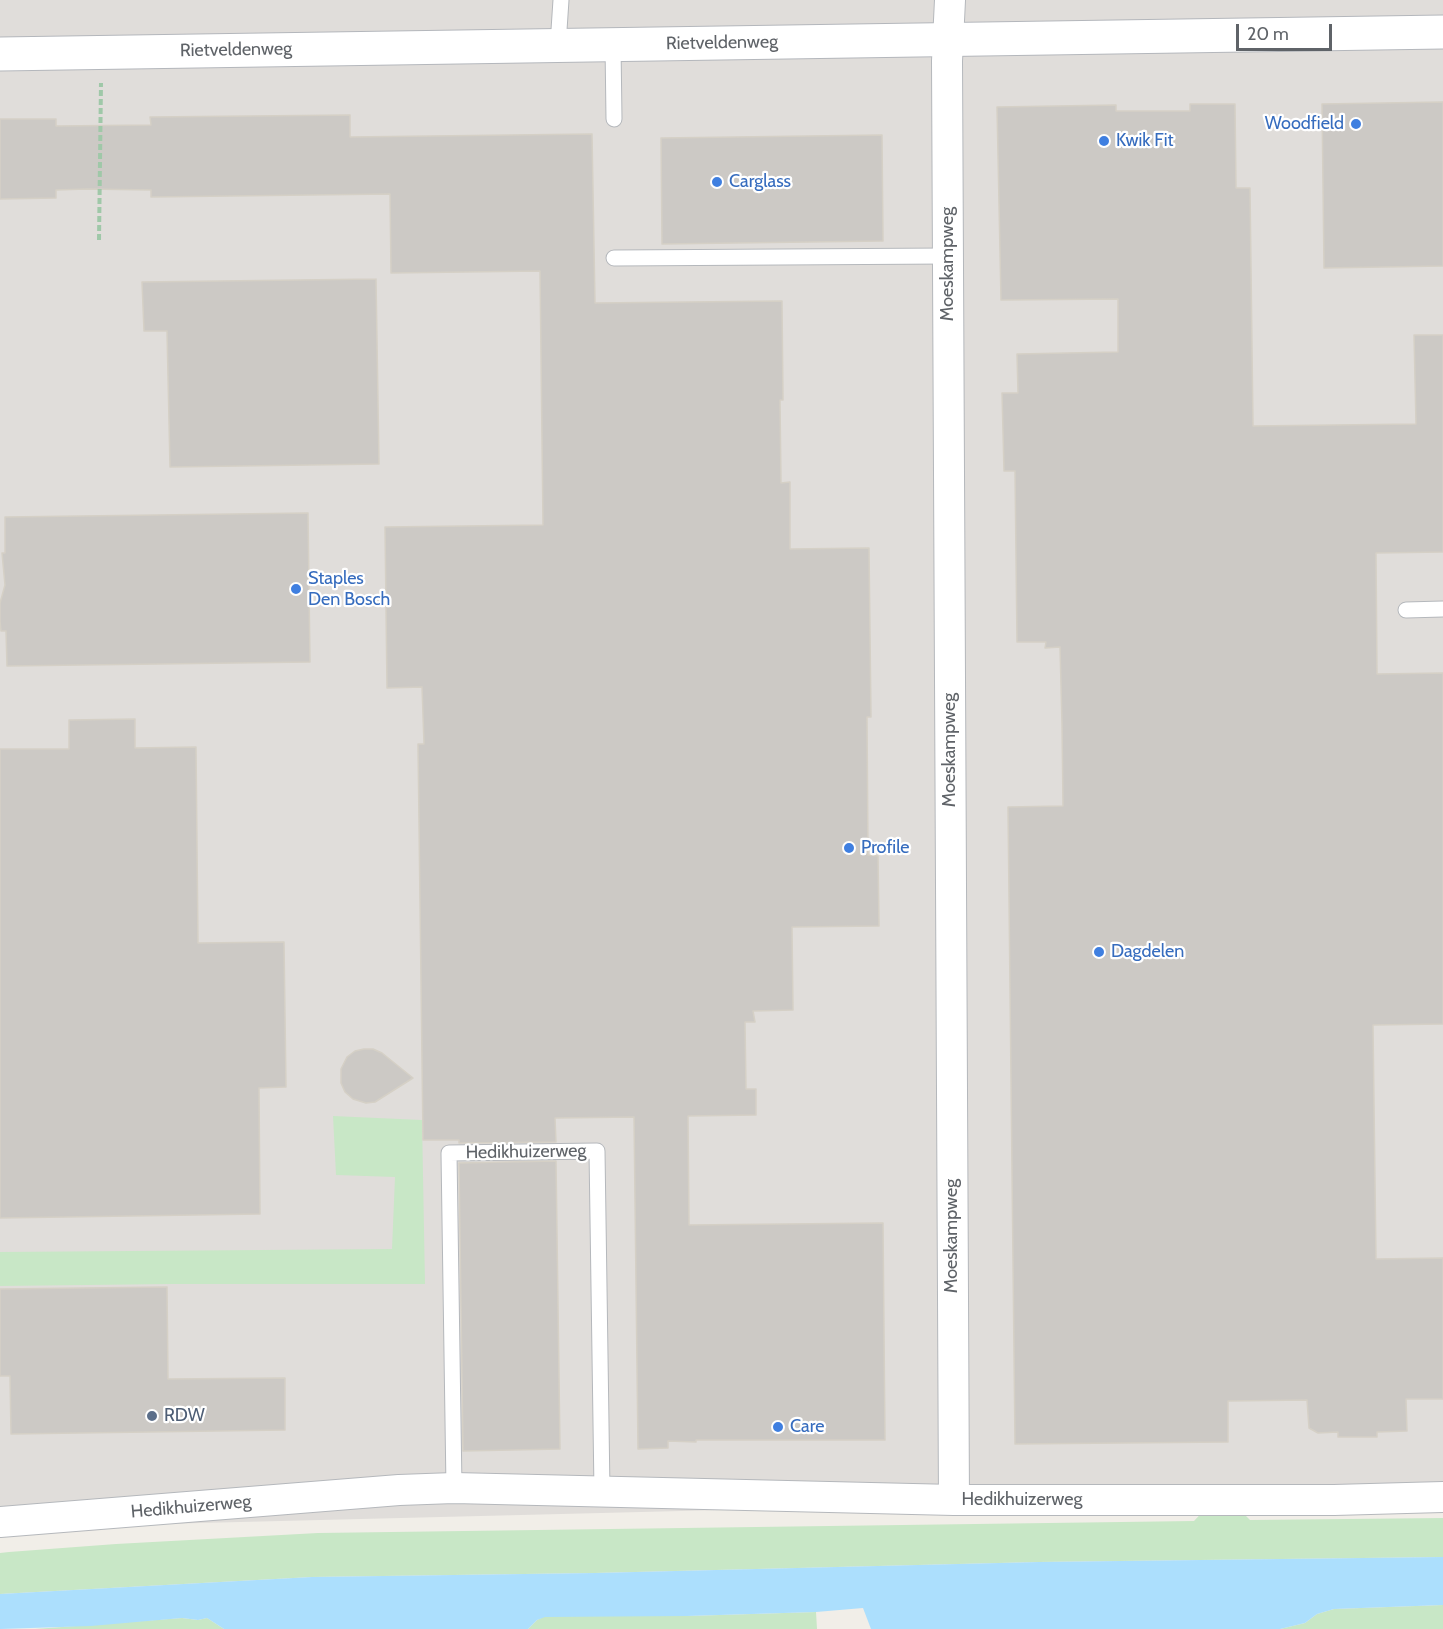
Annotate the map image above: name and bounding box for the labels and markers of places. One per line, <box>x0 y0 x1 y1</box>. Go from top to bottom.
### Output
place label: Woodfield <box>1265 113 1344 135</box>
marker: Woodfield <box>1349 117 1363 131</box>
place label: Kwik Fit <box>1116 130 1174 152</box>
marker: Kwik Fit <box>1097 134 1111 148</box>
place label: Carglass <box>729 171 791 193</box>
marker: Carglass <box>710 175 724 189</box>
place label: Staples Den Bosch <box>308 568 390 610</box>
marker: Staples Den Bosch <box>289 582 303 596</box>
place label: Profile <box>861 837 910 859</box>
marker: Profile <box>842 841 856 855</box>
place label: Dagdelen <box>1111 941 1184 963</box>
marker: Dagdelen <box>1092 945 1106 959</box>
place label: RDW <box>164 1405 205 1427</box>
marker: RDW <box>145 1409 159 1423</box>
place label: Care <box>790 1416 824 1438</box>
marker: Care <box>771 1420 785 1434</box>

